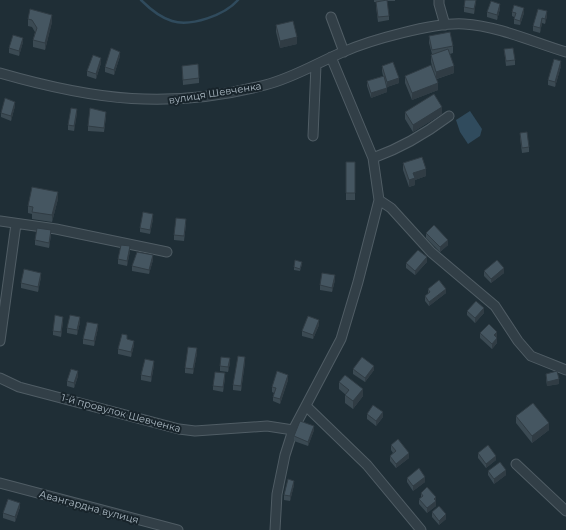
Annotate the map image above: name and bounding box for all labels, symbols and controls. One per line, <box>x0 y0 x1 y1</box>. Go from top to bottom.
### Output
street label: вулиця Шевченка <box>168 79 262 107</box>
street label: 1-й провулок Шевченка <box>60 391 182 435</box>
street label: Авангардна вулиця <box>38 487 140 527</box>

